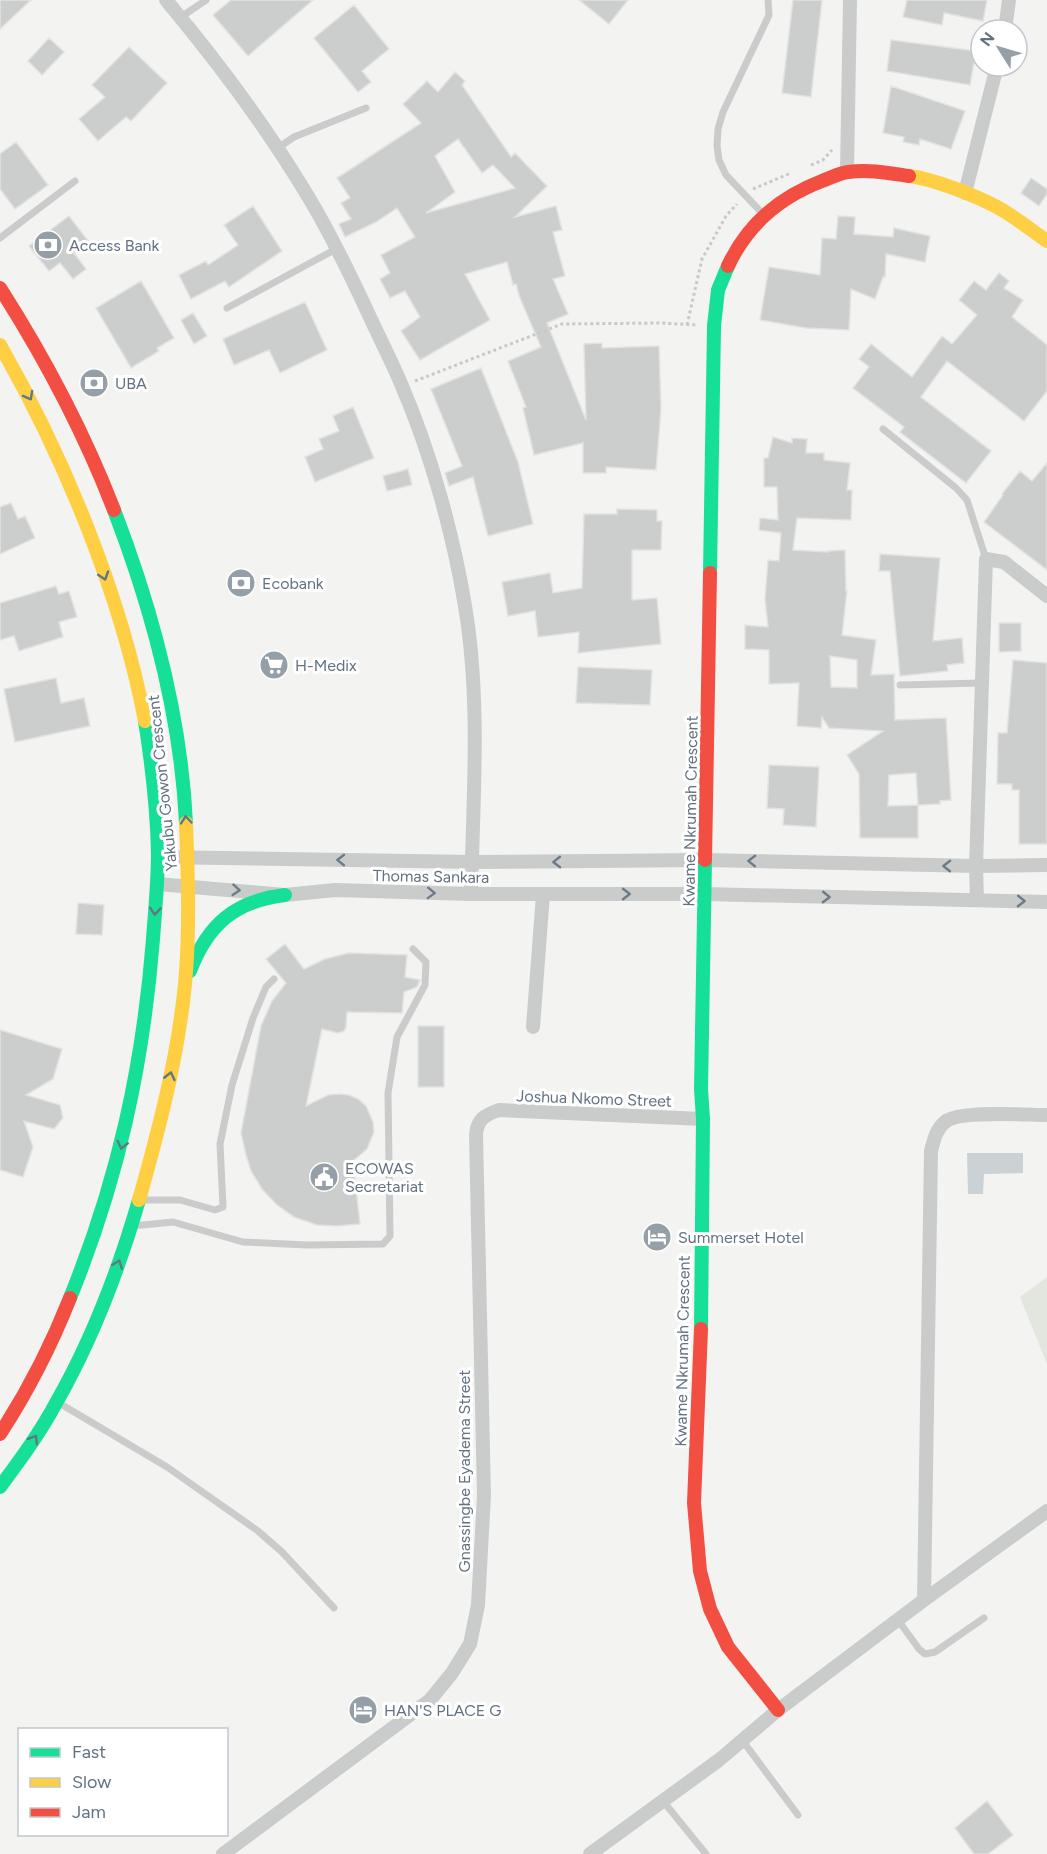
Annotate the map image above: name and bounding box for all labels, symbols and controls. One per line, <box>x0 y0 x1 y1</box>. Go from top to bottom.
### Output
north arrow <box>969 18 1029 78</box>
text: N <box>976 29 999 50</box>
bank icon: Access Bank <box>32 229 64 261</box>
place label: Access Bank <box>69 236 159 255</box>
bank icon: UBA <box>78 367 110 399</box>
place label: UBA <box>115 374 147 393</box>
one-way arrow <box>21 390 33 400</box>
bank icon: Ecobank <box>225 567 257 599</box>
one-way arrow <box>97 570 109 580</box>
place label: Ecobank <box>262 574 324 593</box>
supermarket icon: H-Medix <box>258 649 290 681</box>
place label: H-Medix <box>295 656 357 675</box>
street label: Yakubu Gowon Crescent <box>144 694 181 872</box>
street label: Kwame Nkrumah Crescent <box>679 715 702 907</box>
one-way arrow <box>180 815 193 824</box>
one-way arrow <box>336 854 345 866</box>
one-way arrow <box>552 855 561 868</box>
one-way arrow <box>747 855 756 867</box>
one-way arrow <box>942 859 951 872</box>
street label: Thomas Sankara <box>373 866 489 887</box>
one-way arrow <box>232 883 241 896</box>
one-way arrow <box>426 887 435 899</box>
one-way arrow <box>621 888 630 900</box>
one-way arrow <box>822 891 831 903</box>
one-way arrow <box>1017 895 1026 907</box>
one-way arrow <box>149 906 162 915</box>
one-way arrow <box>163 1072 176 1082</box>
street label: Joshua Nkomo Street <box>516 1086 672 1111</box>
one-way arrow <box>117 1140 130 1150</box>
place label: ECOWAS Secretariat <box>345 1159 424 1196</box>
public building icon: ECOWAS Secretariat <box>308 1161 340 1193</box>
hotel icon: Summerset Hotel <box>641 1221 673 1253</box>
place label: Summerset Hotel <box>678 1228 804 1247</box>
street label: Kwame Nkrumah Crescent <box>671 1255 694 1447</box>
one-way arrow <box>111 1259 123 1270</box>
street label: Gnassingbe Eyadema Street <box>455 1370 474 1572</box>
one-way arrow <box>26 1435 38 1445</box>
hotel icon: HAN'S PLACE G <box>347 1694 379 1726</box>
place label: HAN'S PLACE G <box>384 1701 501 1720</box>
legend <box>18 1728 228 1836</box>
text: Fast <box>72 1741 106 1763</box>
text: Slow <box>72 1771 111 1793</box>
text: Jam <box>72 1801 106 1823</box>

